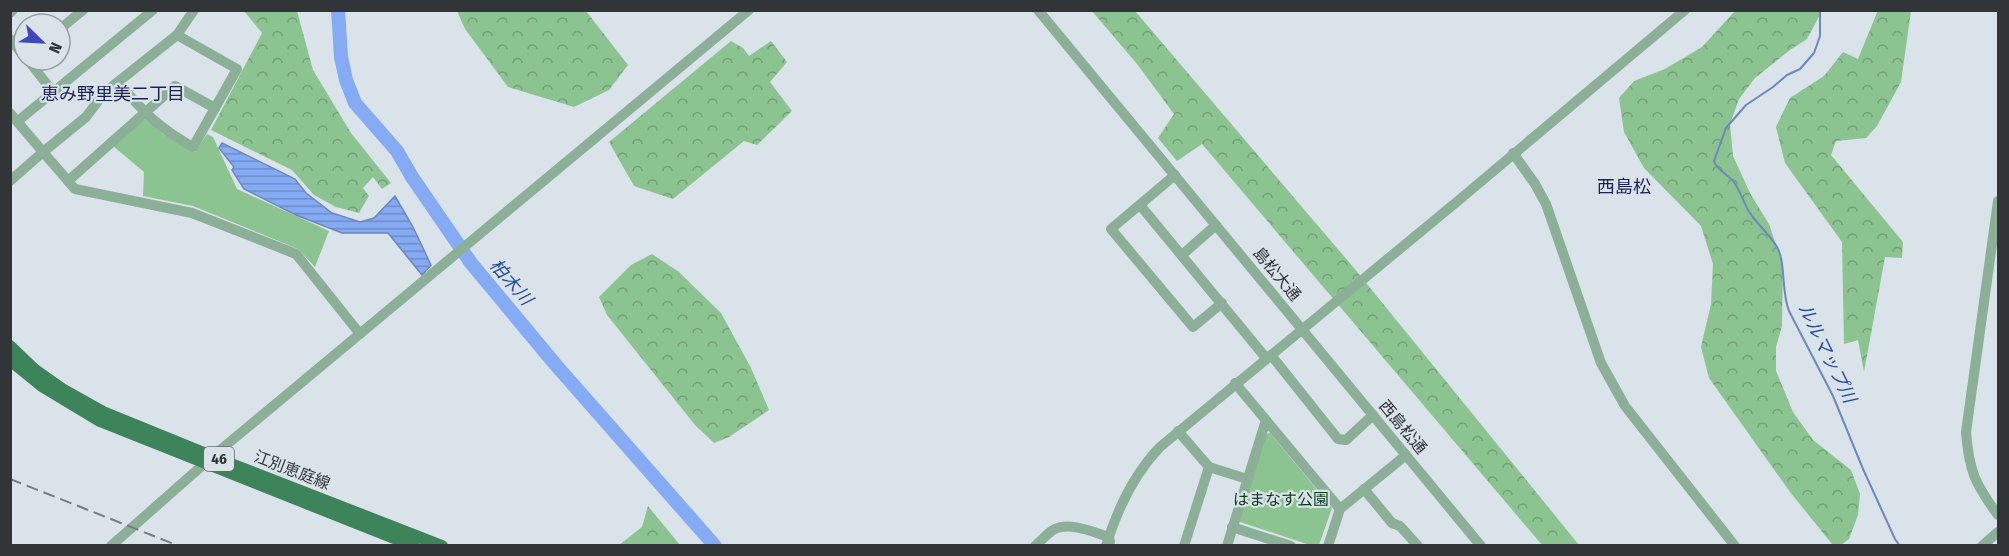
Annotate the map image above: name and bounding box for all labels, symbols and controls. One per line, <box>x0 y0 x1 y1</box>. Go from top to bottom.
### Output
north arrow <box>12 12 72 72</box>
text: N <box>45 40 66 56</box>
district label: 恵み野里美二丁目 <box>41 83 185 105</box>
district label: 西島松 <box>1597 176 1651 198</box>
street label: 島松大通 <box>1249 243 1305 305</box>
water label: 柏木川 <box>485 254 538 311</box>
water label: ルルマップ川 <box>1793 300 1861 408</box>
street label: 西島松通 <box>1375 396 1431 458</box>
road number: 46 <box>204 447 234 471</box>
street label: 江別恵庭線 <box>251 447 333 493</box>
park label: はまなす公園 <box>1233 490 1329 509</box>

